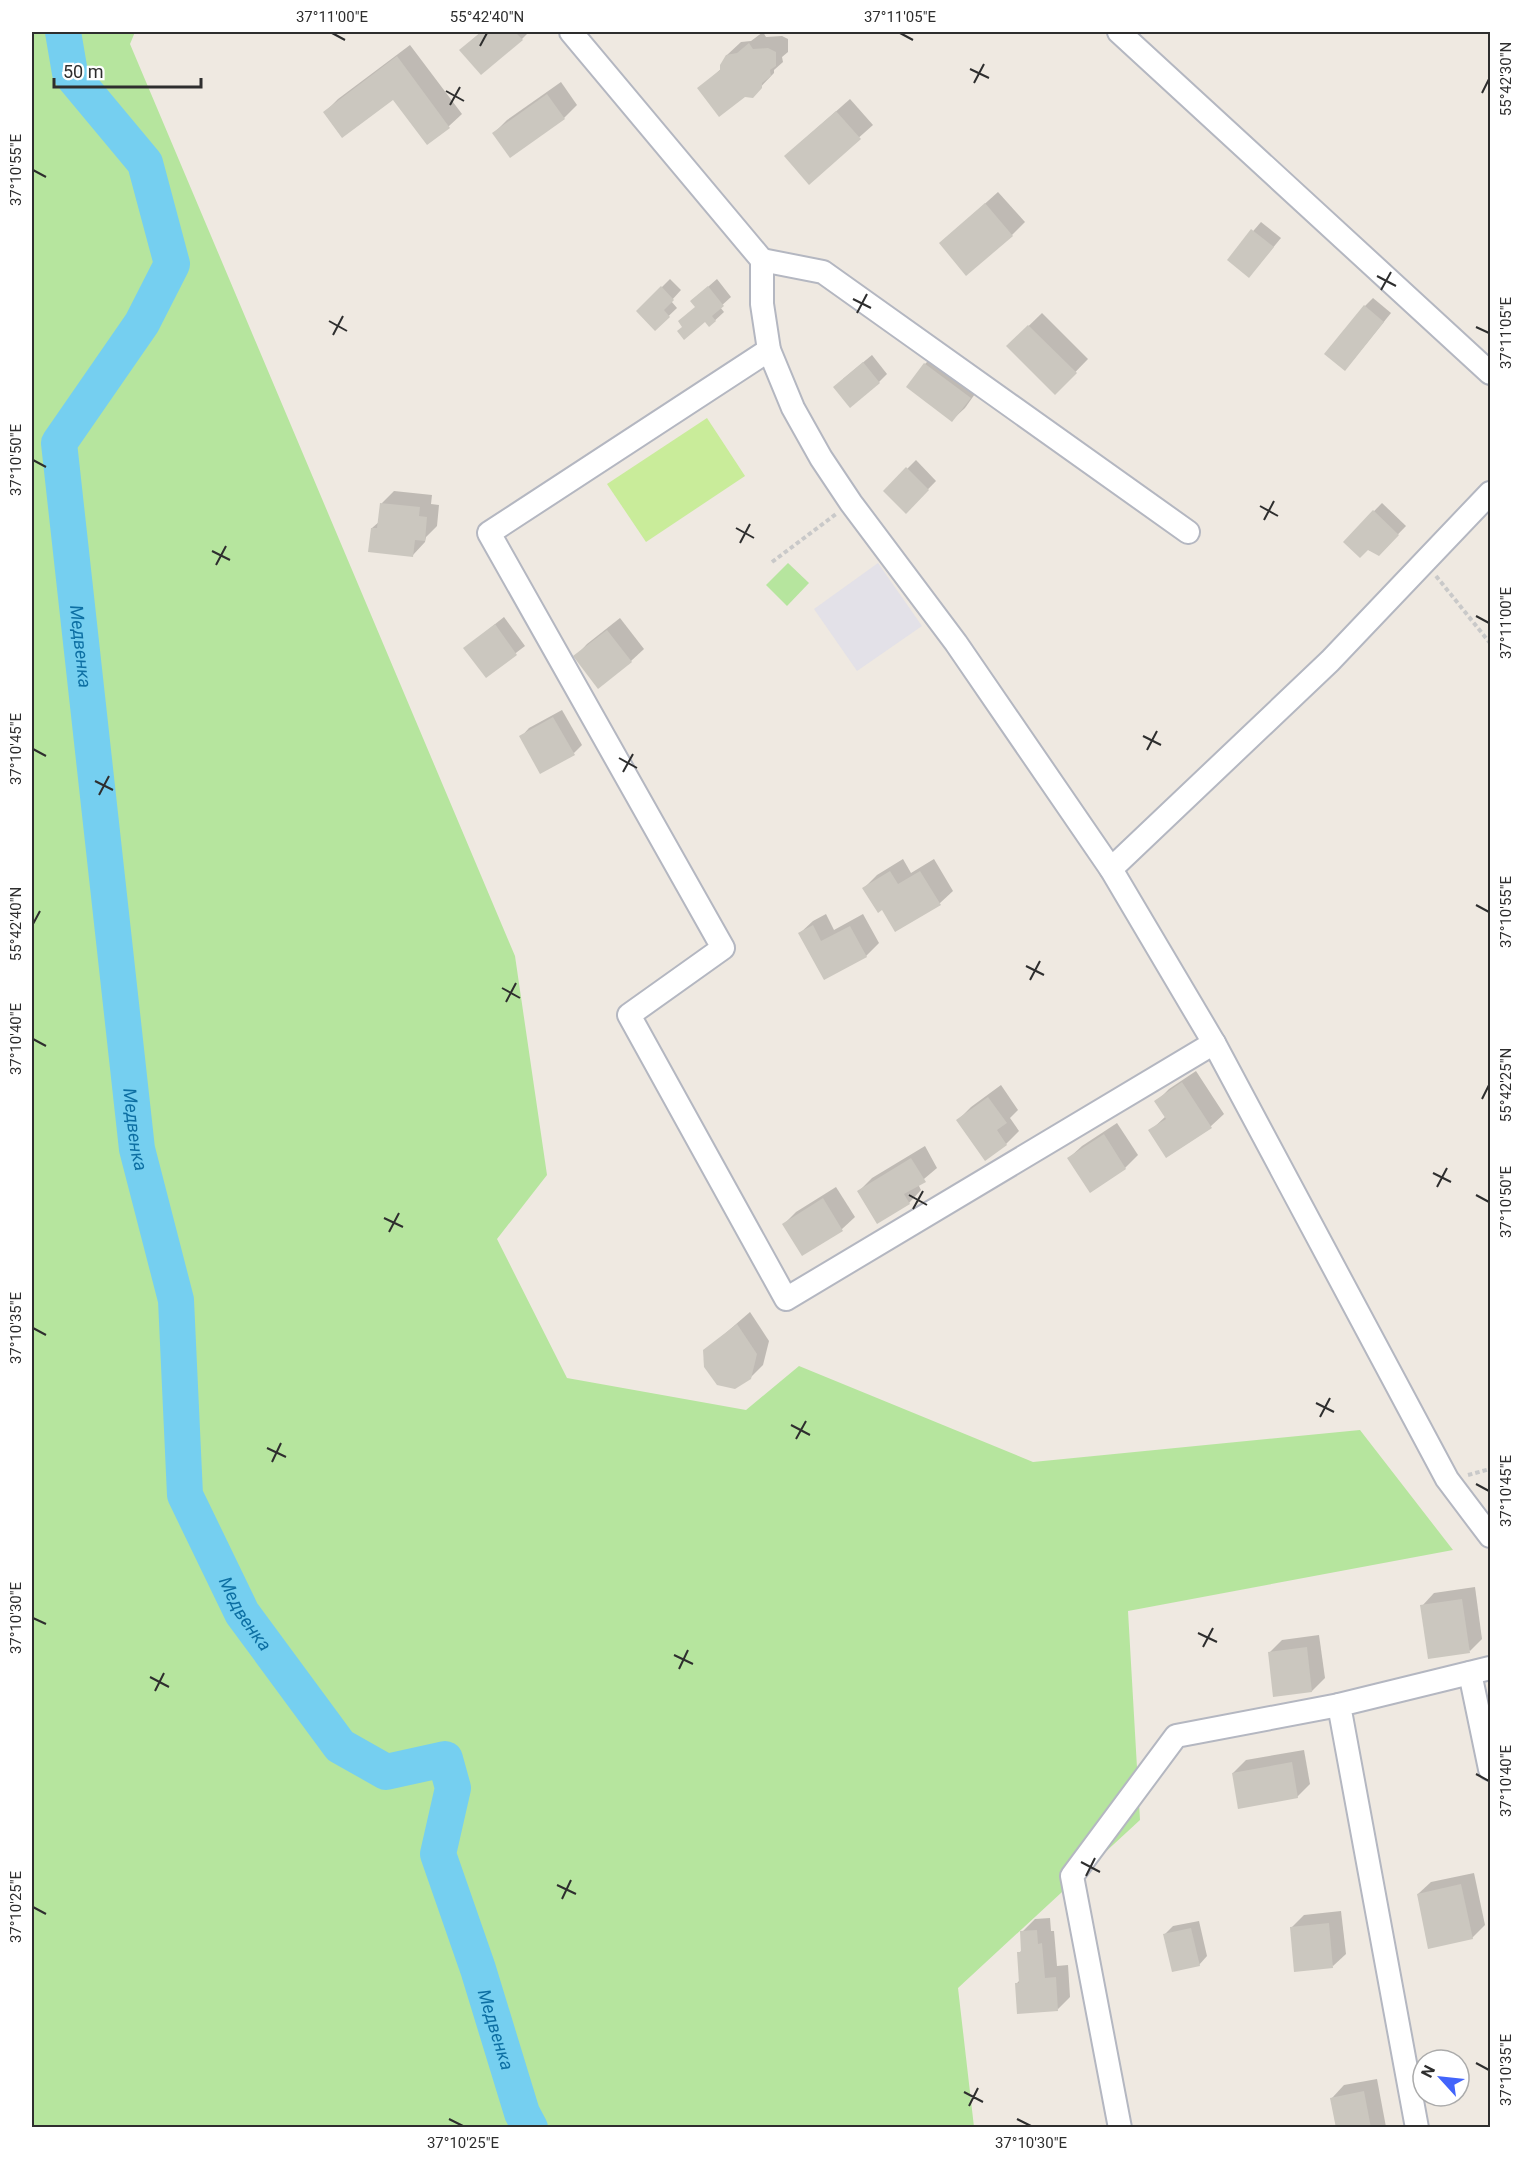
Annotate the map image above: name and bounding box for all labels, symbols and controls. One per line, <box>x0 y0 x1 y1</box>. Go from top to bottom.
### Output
text: 37°11'00"E <box>296 8 369 26</box>
text: 55°42'40"N <box>450 8 524 26</box>
text: 37°11'05"E <box>864 8 937 26</box>
text: 55°42'30"N <box>1497 42 1515 116</box>
scale bar <box>54 51 201 89</box>
text: 50 m <box>63 61 103 82</box>
text: 37°10'55"E <box>7 133 25 206</box>
text: 37°11'05"E <box>1497 296 1515 369</box>
text: 37°10'50"E <box>7 423 25 496</box>
text: 37°11'00"E <box>1497 586 1515 659</box>
water label: Медвенка <box>66 604 96 689</box>
text: 37°10'45"E <box>7 712 25 785</box>
text: 37°10'55"E <box>1497 875 1515 948</box>
text: 55°42'40"N <box>7 887 25 961</box>
text: 37°10'40"E <box>7 1002 25 1075</box>
text: 55°42'25"N <box>1497 1048 1515 1122</box>
water label: Медвенка <box>120 1087 153 1173</box>
text: 37°10'50"E <box>1497 1165 1515 1238</box>
text: 37°10'35"E <box>7 1291 25 1364</box>
text: 37°10'45"E <box>1497 1454 1515 1527</box>
water label: Медвенка <box>215 1573 276 1654</box>
text: 37°10'30"E <box>7 1581 25 1654</box>
text: 37°10'40"E <box>1497 1744 1515 1817</box>
text: 37°10'25"E <box>7 1870 25 1943</box>
water label: Медвенка <box>474 1986 519 2072</box>
text: 37°10'35"E <box>1497 2033 1515 2106</box>
north arrow <box>1411 2048 1471 2108</box>
text: N <box>1417 2062 1439 2081</box>
text: 37°10'25"E <box>427 2134 500 2152</box>
text: 37°10'30"E <box>995 2134 1068 2152</box>

